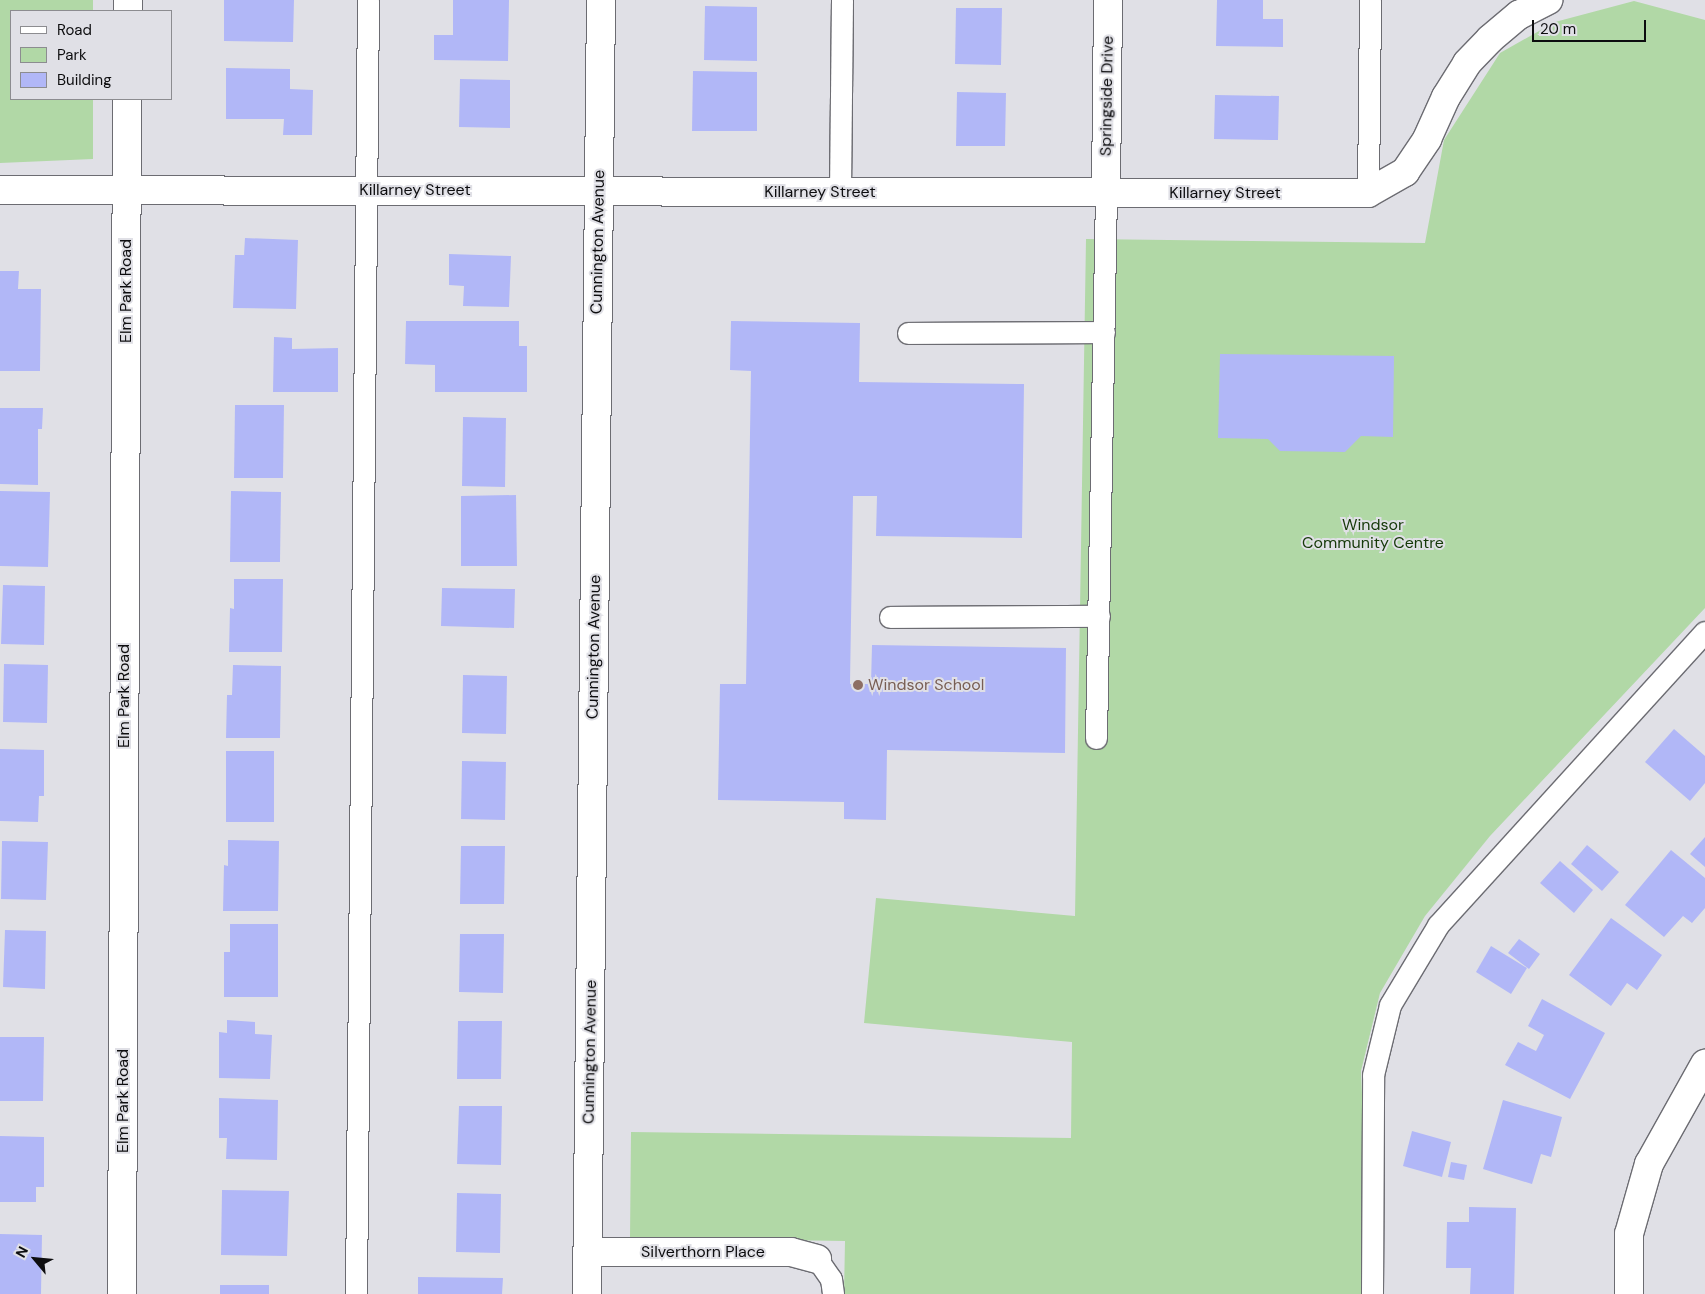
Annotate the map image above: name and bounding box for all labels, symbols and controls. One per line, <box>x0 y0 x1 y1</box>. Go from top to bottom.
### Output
legend <box>10 10 172 100</box>
scale bar <box>1535 10 1649 42</box>
text: 20 m <box>1540 19 1576 39</box>
text: Road <box>57 20 92 40</box>
street label: Springside Drive <box>1096 36 1118 156</box>
text: Park <box>57 45 87 65</box>
text: Building <box>57 70 112 90</box>
street label: Cunnington Avenue <box>587 170 609 314</box>
street label: Killarney Street <box>359 180 471 200</box>
street label: Killarney Street <box>764 182 876 202</box>
street label: Killarney Street <box>1169 183 1281 203</box>
street label: Elm Park Road <box>116 239 136 343</box>
park label: Windsor Community Centre <box>1302 515 1444 553</box>
street label: Cunnington Avenue <box>583 575 605 719</box>
street label: Elm Park Road <box>114 644 134 748</box>
place label: Windsor School <box>868 675 984 695</box>
marker: Windsor School <box>852 679 864 691</box>
street label: Cunnington Avenue <box>579 980 601 1124</box>
street label: Elm Park Road <box>113 1049 133 1153</box>
north arrow <box>10 1234 60 1284</box>
street label: Silverthorn Place <box>641 1242 765 1262</box>
text: N <box>11 1243 32 1261</box>

